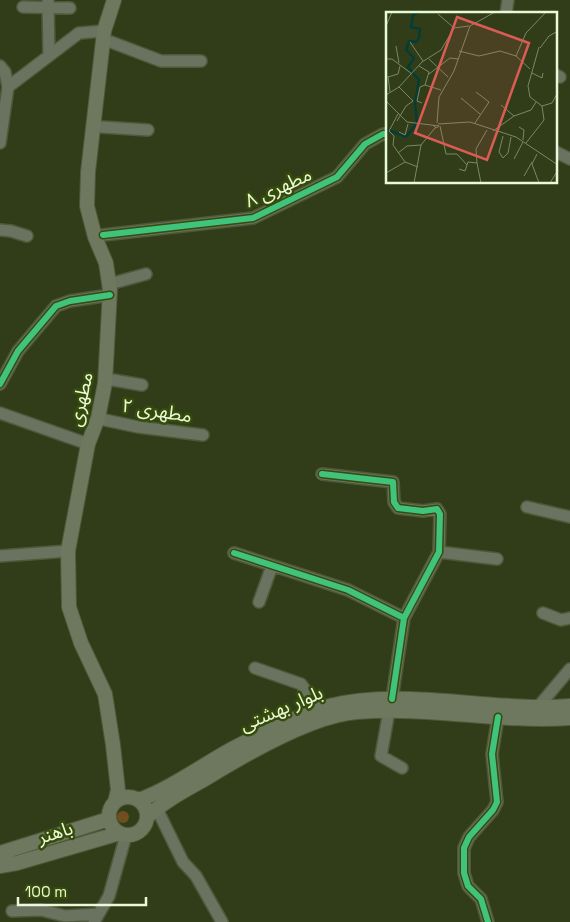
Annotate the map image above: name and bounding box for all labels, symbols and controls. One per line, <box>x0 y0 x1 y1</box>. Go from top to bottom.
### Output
inset map <box>386 12 558 184</box>
street label: مطهری ۸ <box>241 162 316 213</box>
street label: مطهری <box>62 369 99 429</box>
street label: مطهری ۲ <box>120 393 194 428</box>
street label: بلوار بهشتی <box>236 680 327 737</box>
street label: باهنر <box>34 815 76 850</box>
scale bar <box>18 874 145 906</box>
text: 100 m <box>25 882 67 901</box>

